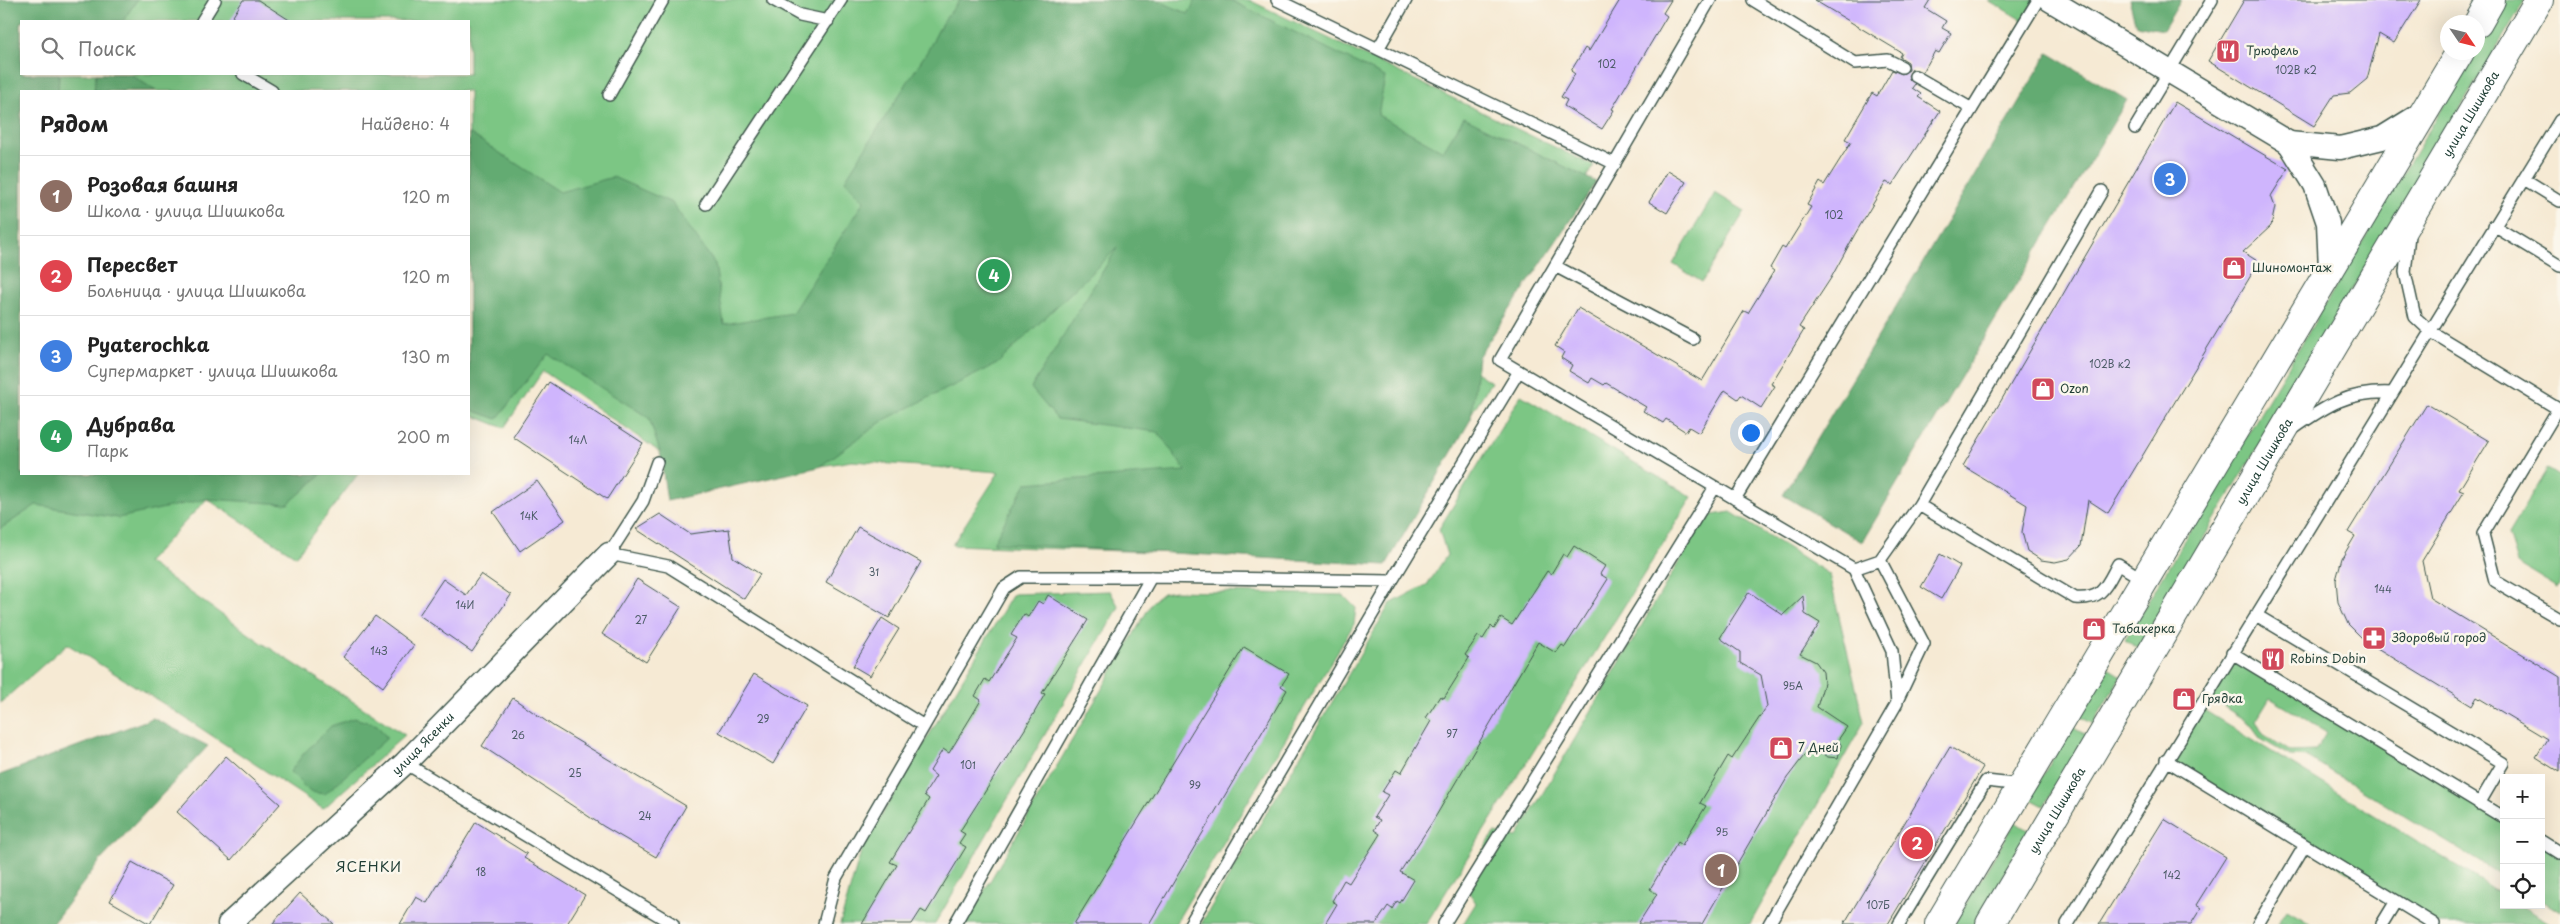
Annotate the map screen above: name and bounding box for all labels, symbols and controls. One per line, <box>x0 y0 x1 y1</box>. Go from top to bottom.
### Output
north arrow <box>2440 15 2485 60</box>
search box <box>20 20 470 75</box>
icon: search <box>38 34 66 62</box>
text: Поиск <box>78 34 136 62</box>
restaurant icon: Трюфель <box>2215 38 2241 64</box>
place label: Трюфель <box>2246 41 2298 59</box>
house number: 102 <box>1598 56 1616 71</box>
house number: 102В к2 <box>2275 62 2317 77</box>
street label: улица Шишкова <box>2438 67 2503 160</box>
text: Рядом <box>40 107 108 139</box>
text: Найдено: 4 <box>361 111 450 135</box>
pin: 3 <box>2154 160 2186 198</box>
text: Розовая башня <box>87 170 238 198</box>
text: 1 <box>52 184 60 208</box>
text: 120 m <box>403 184 450 208</box>
text: Школа · улица Шишкова <box>87 198 284 222</box>
house number: 102 <box>1825 207 1843 222</box>
text: Пересвет <box>87 250 177 278</box>
shop icon: Шиномонтаж <box>2221 255 2247 281</box>
pin: 4 <box>978 256 1010 294</box>
place label: Шиномонтаж <box>2252 258 2332 276</box>
text: 2 <box>50 264 62 288</box>
text: 120 m <box>403 264 450 288</box>
text: Больница · улица Шишкова <box>87 278 306 302</box>
text: Pyaterochka <box>87 330 210 358</box>
text: 3 <box>51 344 61 368</box>
text: 130 m <box>402 344 450 368</box>
house number: 102В к2 <box>2089 356 2131 371</box>
text: Супермаркет · улица Шишкова <box>87 358 338 382</box>
shop icon: Ozon <box>2030 376 2056 402</box>
place label: Ozon <box>2060 379 2089 397</box>
text: Дубрава <box>87 410 175 438</box>
street label: улица Шишкова <box>2231 414 2297 507</box>
your location <box>1738 420 1764 446</box>
text: 4 <box>51 424 61 448</box>
text: 200 m <box>397 424 450 448</box>
house number: 14Л <box>569 432 587 447</box>
text: Парк <box>87 438 128 462</box>
house number: 14К <box>520 508 538 523</box>
house number: 31 <box>869 564 879 579</box>
house number: 144 <box>2374 581 2392 596</box>
house number: 14И <box>455 597 475 612</box>
house number: 27 <box>635 612 648 627</box>
shop icon: Табакерка <box>2081 616 2107 642</box>
place label: Табакерка <box>2112 619 2176 637</box>
pharmacy icon: Здоровый город <box>2361 625 2387 651</box>
place label: Здоровый город <box>2391 628 2486 646</box>
house number: 14З <box>370 643 388 658</box>
restaurant icon: Robins Dobin <box>2260 646 2286 672</box>
place label: Robins Dobin <box>2290 649 2366 667</box>
house number: 95А <box>1783 678 1803 693</box>
shop icon: Грядка <box>2171 686 2197 712</box>
place label: Грядка <box>2202 689 2243 707</box>
street label: улица Ясенки <box>388 708 458 779</box>
house number: 29 <box>757 711 770 726</box>
house number: 97 <box>1446 726 1458 741</box>
house number: 26 <box>511 727 525 742</box>
shop icon: 7 Дней <box>1768 735 1794 761</box>
place label: 7 Дней <box>1798 738 1839 756</box>
house number: 101 <box>960 757 976 772</box>
street label: улица Шишкова <box>2024 763 2089 857</box>
house number: 25 <box>568 765 582 780</box>
map controls <box>2500 774 2545 909</box>
button: + <box>2500 774 2545 819</box>
house number: 99 <box>1189 777 1201 792</box>
house number: 24 <box>638 808 652 823</box>
button: − <box>2500 819 2545 864</box>
house number: 95 <box>1716 824 1728 839</box>
pin: 2 <box>1901 824 1933 862</box>
pin: 1 <box>1705 851 1737 889</box>
district label: ЯСЕНКИ <box>336 856 402 877</box>
house number: 18 <box>476 864 486 879</box>
button: locate <box>2500 864 2545 909</box>
house number: 142 <box>2163 867 2181 882</box>
house number: 107Б <box>1866 897 1890 912</box>

